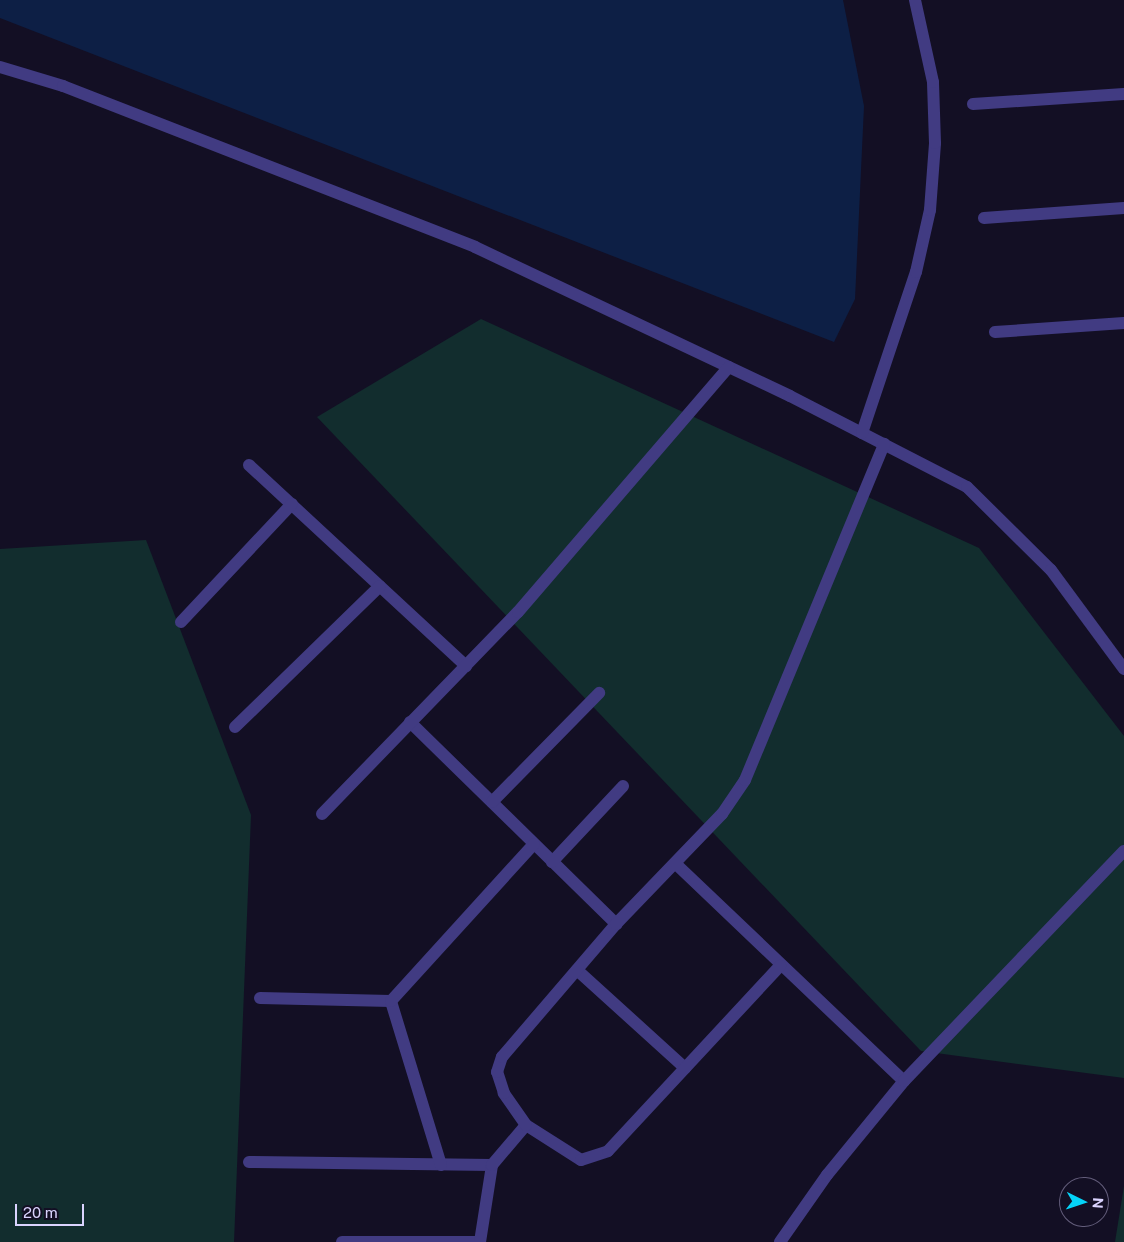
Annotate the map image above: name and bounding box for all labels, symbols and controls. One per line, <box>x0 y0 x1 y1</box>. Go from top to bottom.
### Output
north arrow <box>1059 1177 1109 1227</box>
scale bar <box>18 1194 86 1226</box>
text: N <box>1090 1197 1106 1209</box>
text: 20 m <box>23 1204 58 1221</box>

